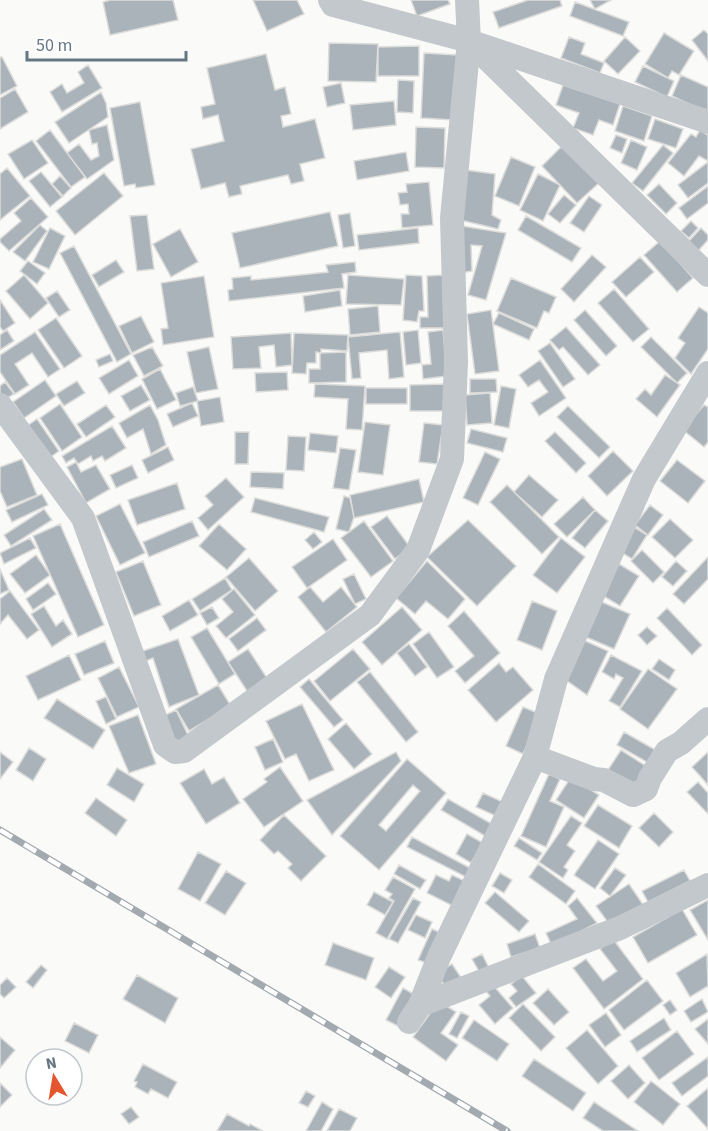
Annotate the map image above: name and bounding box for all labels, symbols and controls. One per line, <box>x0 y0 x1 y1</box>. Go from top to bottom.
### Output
scale bar <box>27 24 186 62</box>
text: 50 m <box>36 33 72 58</box>
north arrow <box>24 1047 84 1107</box>
text: N <box>44 1051 59 1075</box>

